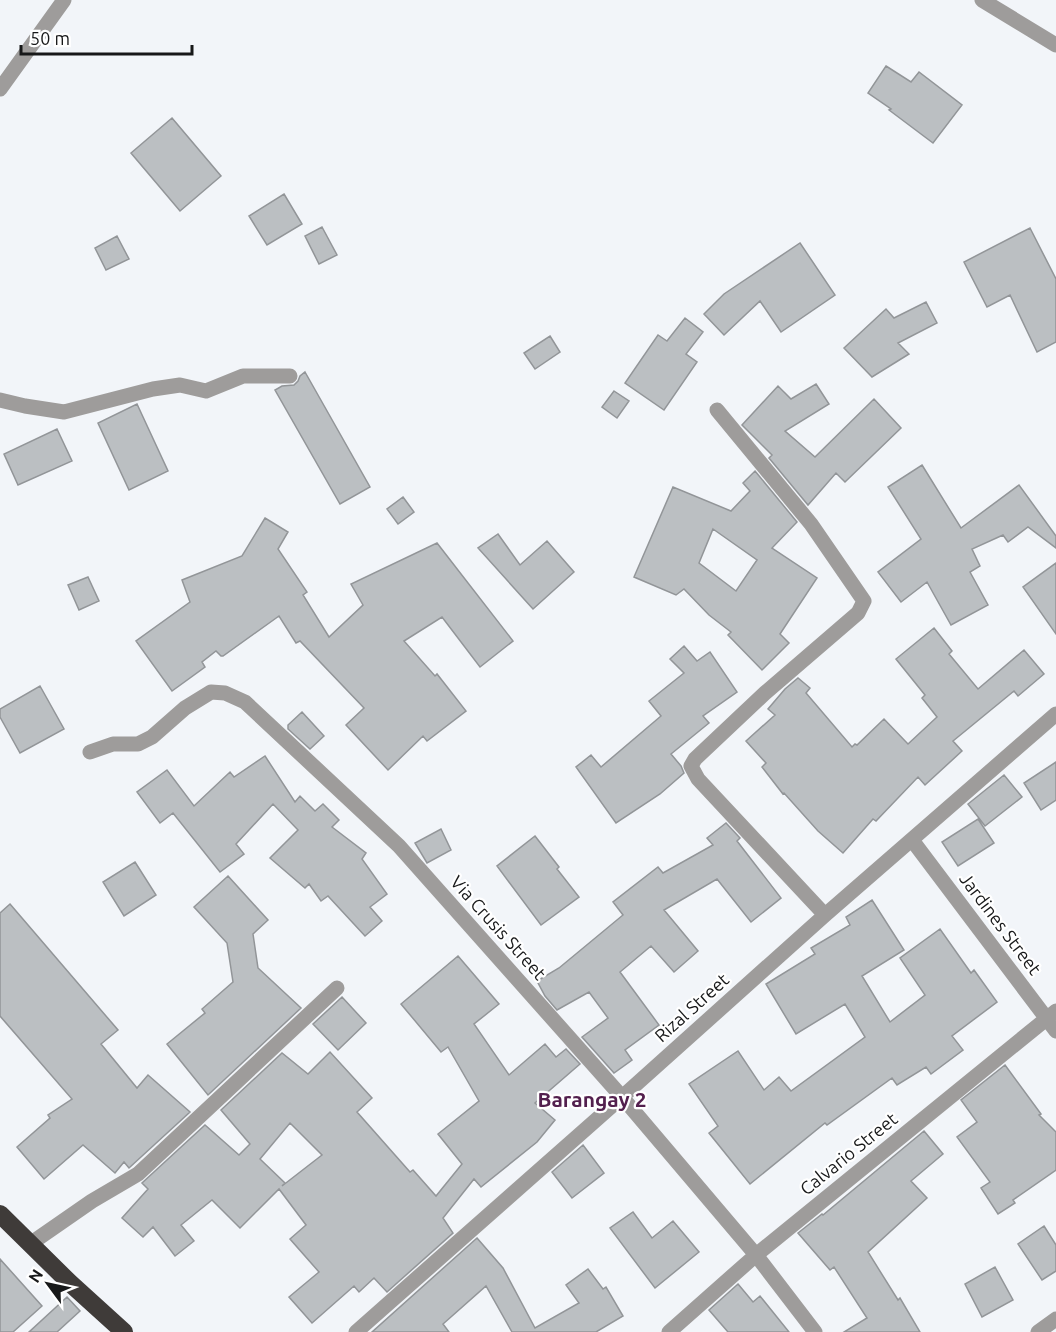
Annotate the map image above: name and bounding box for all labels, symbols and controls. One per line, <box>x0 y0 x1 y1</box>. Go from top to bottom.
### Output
scale bar <box>21 18 192 56</box>
text: 50 m <box>30 28 70 48</box>
street label: Jardines Street <box>956 869 1046 978</box>
street label: Via Crusis Street <box>447 871 550 983</box>
street label: Rizal Street <box>650 969 732 1046</box>
district label: Barangay 2 <box>537 1087 647 1111</box>
street label: Calvario Street <box>796 1108 901 1198</box>
north arrow <box>18 1254 78 1314</box>
text: N <box>25 1266 46 1286</box>

